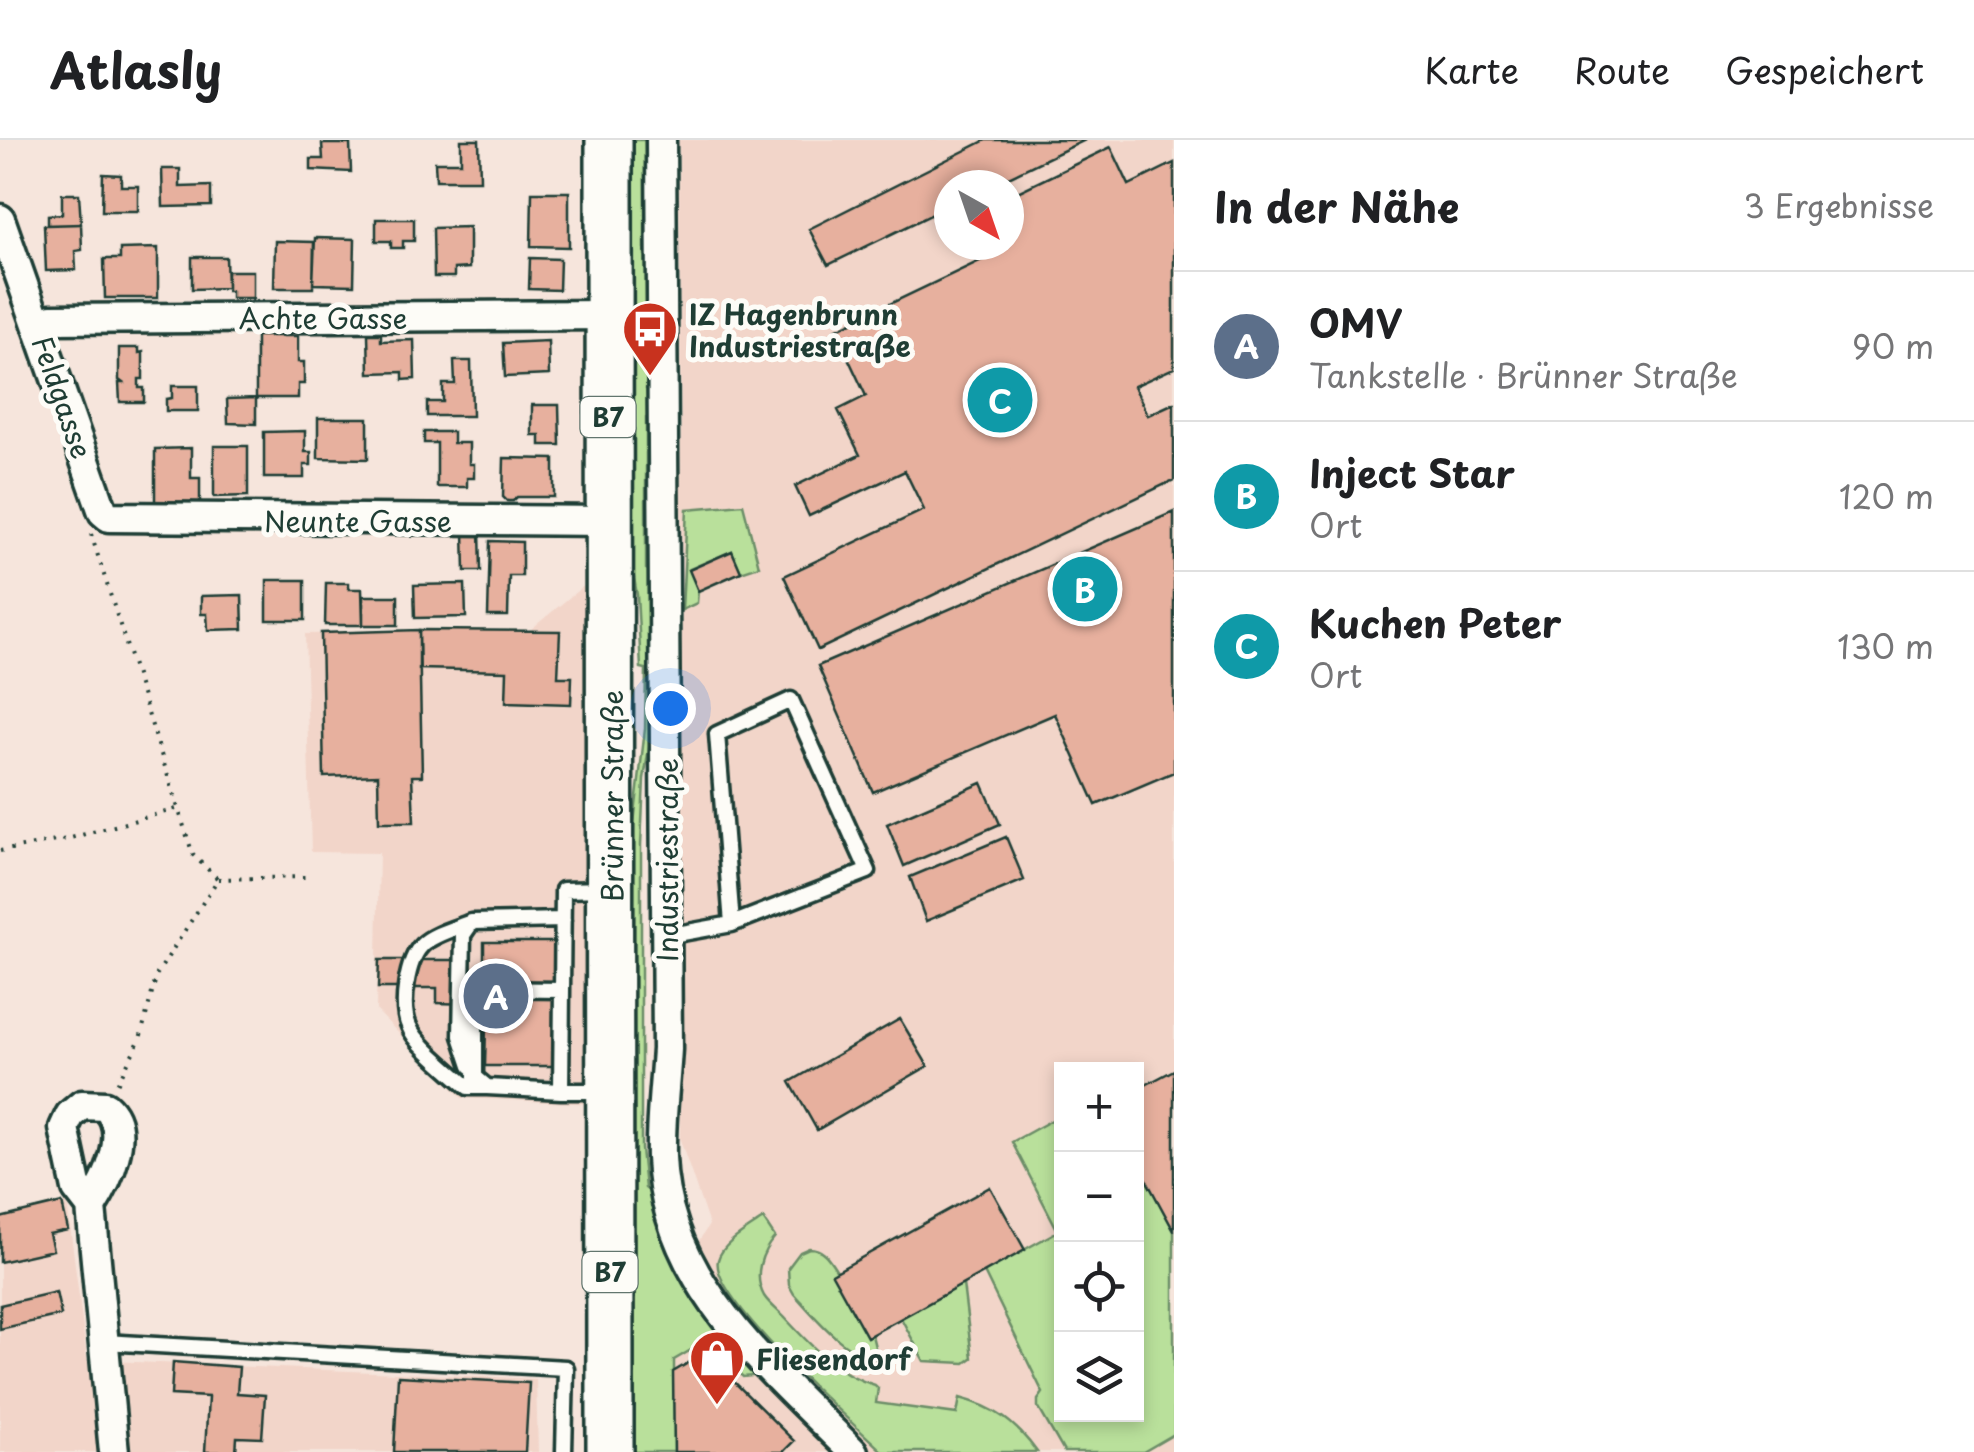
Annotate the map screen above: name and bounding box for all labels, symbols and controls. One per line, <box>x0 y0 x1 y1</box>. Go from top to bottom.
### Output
text: Atlasly <box>50 33 222 105</box>
text: Karte <box>1424 43 1519 96</box>
text: Route <box>1574 43 1670 96</box>
text: Gespeichert <box>1725 43 1924 96</box>
north arrow <box>934 170 1024 260</box>
text: In der Nähe <box>1214 174 1459 237</box>
text: 3 Ergebnisse <box>1743 181 1934 229</box>
place label: IZ Hagenbrunn Industriestraße <box>689 292 911 367</box>
text: OMV <box>1309 294 1402 351</box>
street label: Achte Gasse <box>239 296 407 339</box>
bus stop icon: IZ Hagenbrunn Industriestraße <box>620 299 680 378</box>
text: A <box>1234 322 1259 370</box>
text: 90 m <box>1852 322 1934 370</box>
street label: Feldgasse <box>22 330 104 464</box>
text: Tankstelle · Brünner Straße <box>1309 351 1738 399</box>
pin: C <box>968 362 1032 438</box>
road number: B7 <box>580 397 636 437</box>
text: Inject Star <box>1309 444 1515 501</box>
text: B <box>1236 472 1257 520</box>
text: 120 m <box>1839 472 1934 520</box>
street label: Neunte Gasse <box>264 499 452 542</box>
text: Ort <box>1309 501 1362 549</box>
pin: B <box>1052 552 1118 626</box>
text: Kuchen Peter <box>1309 594 1561 651</box>
text: C <box>1234 622 1259 670</box>
text: 130 m <box>1837 622 1934 670</box>
text: Ort <box>1309 651 1362 699</box>
your location <box>645 683 696 734</box>
street label: Brünner Straße <box>590 690 633 902</box>
street label: Industriestraße <box>645 758 688 962</box>
pin: A <box>464 958 528 1034</box>
map controls <box>1054 1062 1144 1422</box>
button: + <box>1054 1062 1144 1152</box>
button: − <box>1054 1152 1144 1242</box>
button: locate <box>1054 1242 1144 1332</box>
road number: B7 <box>582 1252 638 1292</box>
shop icon: Fliesendorf <box>687 1328 747 1407</box>
button: layers <box>1054 1332 1144 1422</box>
place label: Fliesendorf <box>756 1337 913 1380</box>

